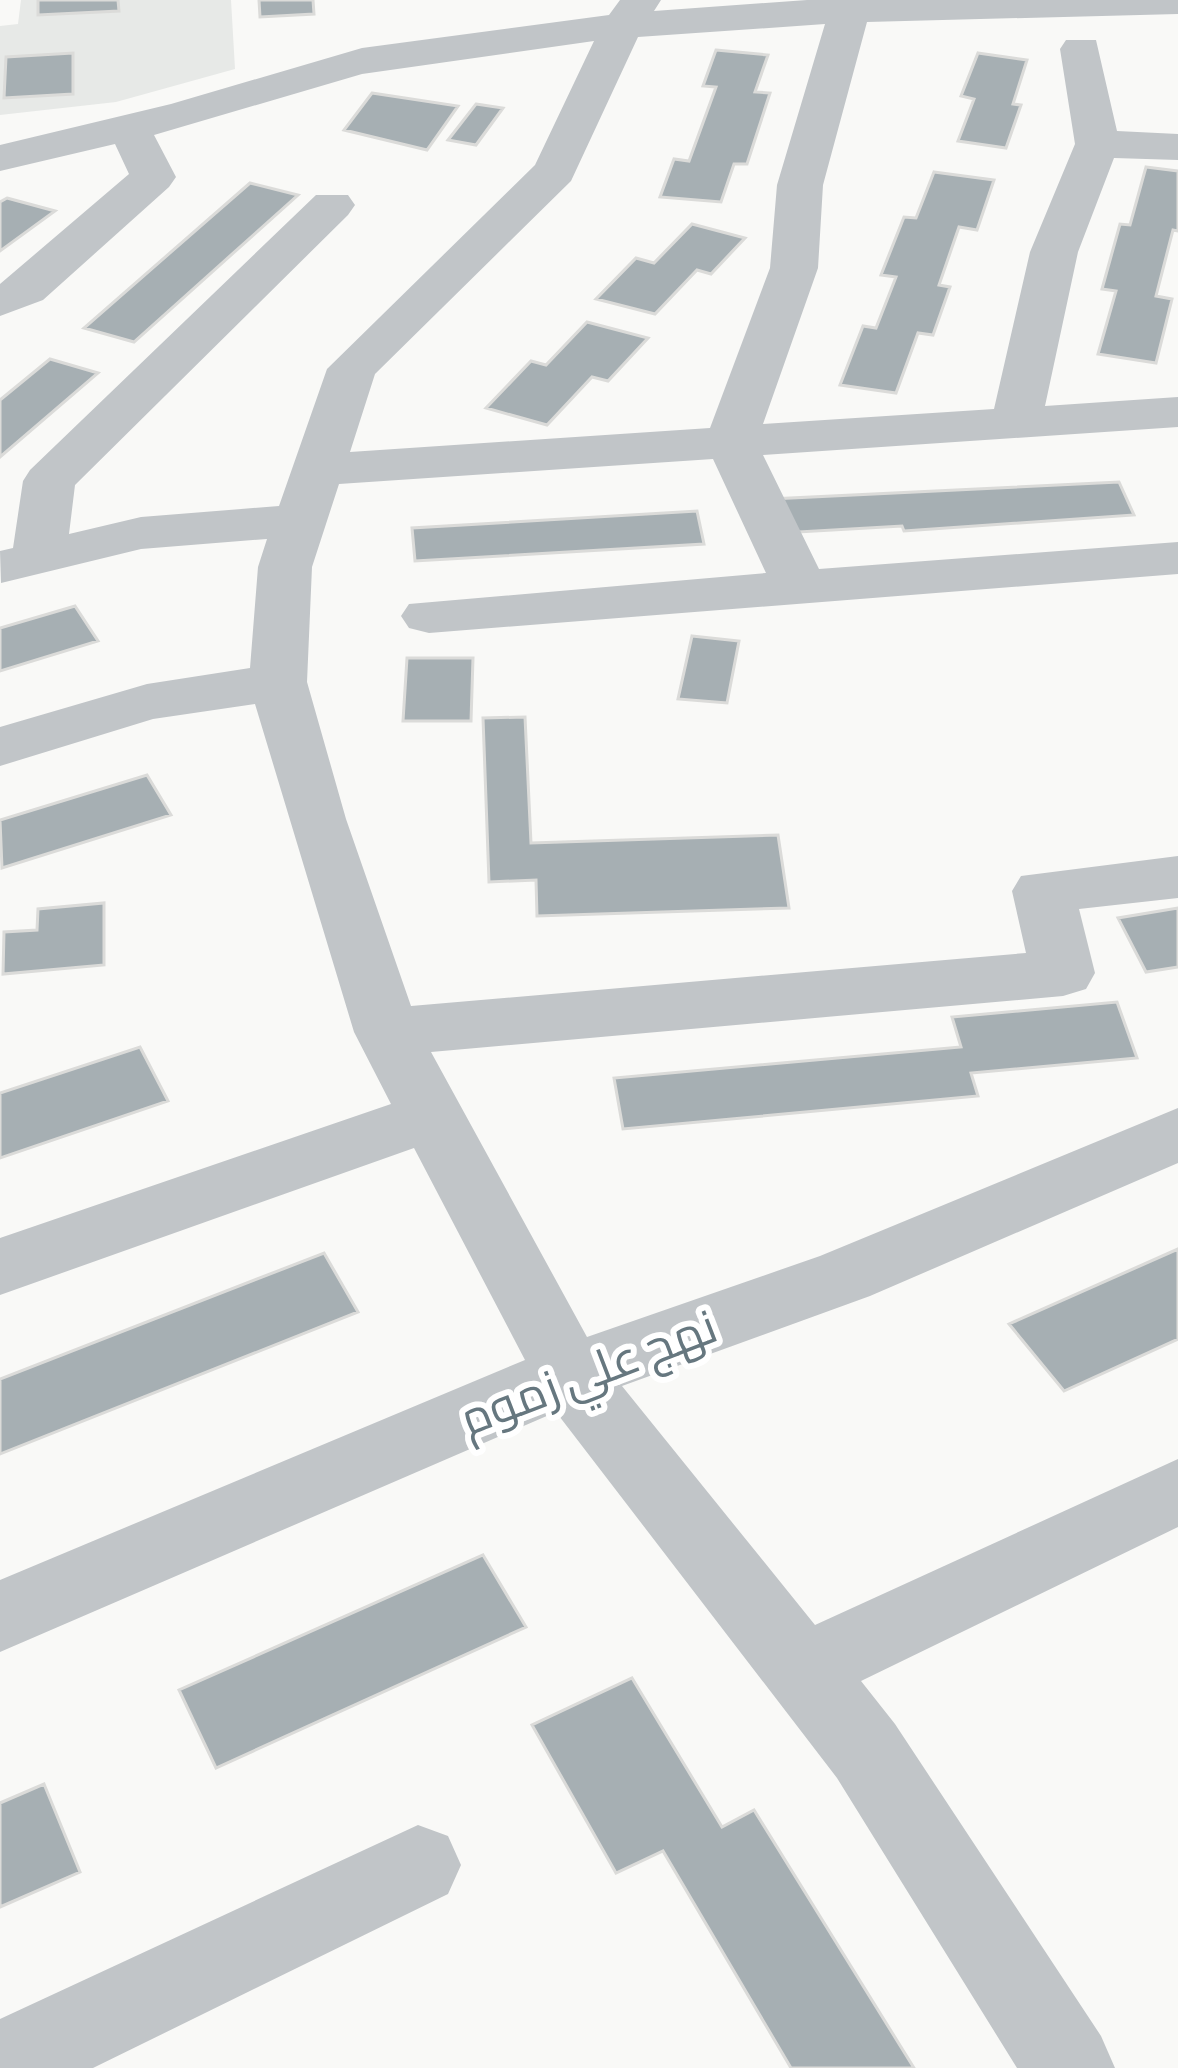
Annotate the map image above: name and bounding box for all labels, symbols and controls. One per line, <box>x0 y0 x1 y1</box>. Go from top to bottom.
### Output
street label: نهج علي زموم <box>454 1304 728 1456</box>

